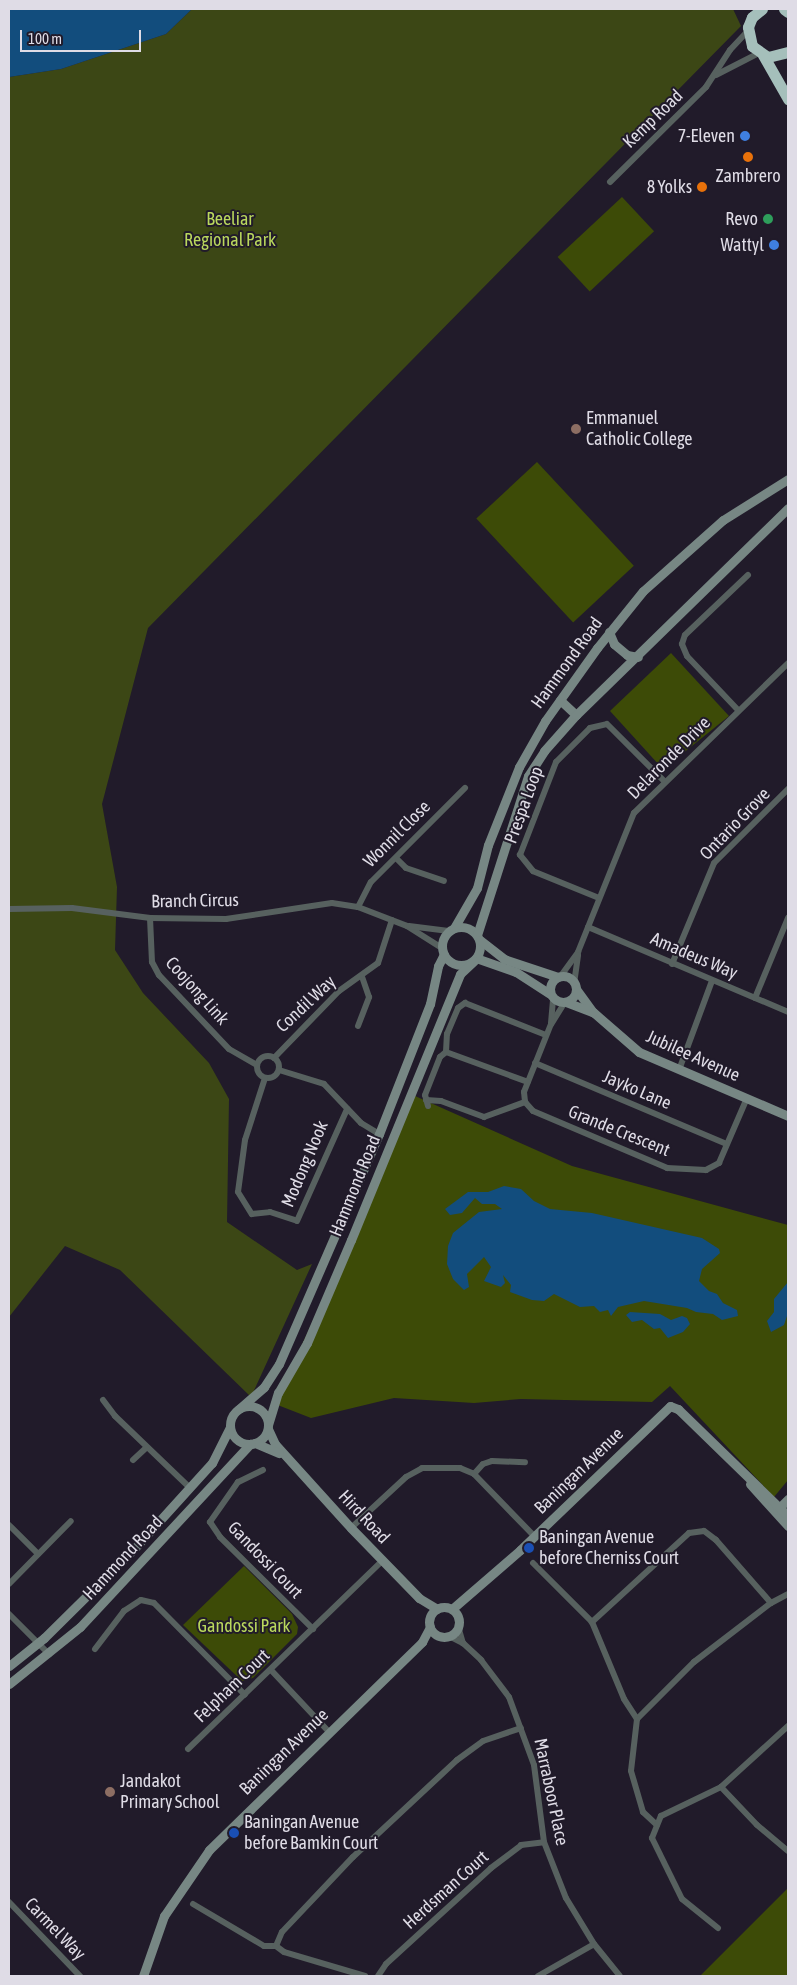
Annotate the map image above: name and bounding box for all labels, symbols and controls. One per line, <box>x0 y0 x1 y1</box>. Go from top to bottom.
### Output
scale bar <box>22 20 144 52</box>
text: 100 m <box>28 30 62 47</box>
street label: Kemp Road <box>619 85 687 153</box>
place label: 7-Eleven <box>678 125 735 147</box>
marker: 7-Eleven <box>739 130 751 142</box>
marker: Zambrero <box>742 151 754 163</box>
place label: Zambrero <box>715 165 781 187</box>
place label: 8 Yolks <box>647 176 692 198</box>
marker: 8 Yolks <box>696 181 708 193</box>
place label: Revo <box>725 208 758 230</box>
park label: Beeliar Regional Park <box>184 209 276 252</box>
marker: Revo <box>762 213 774 225</box>
place label: Wattyl <box>721 234 764 256</box>
marker: Wattyl <box>768 239 780 251</box>
place label: Emmanuel Catholic College <box>586 408 693 450</box>
marker: Emmanuel Catholic College <box>570 423 582 435</box>
street label: Hammond Road <box>527 613 607 713</box>
street label: Delaronde Drive <box>623 712 715 804</box>
street label: Prespa Loop <box>500 764 548 846</box>
street label: Ontario Grove <box>695 784 775 864</box>
street label: Wonnil Close <box>359 796 435 872</box>
street label: Branch Circus <box>151 889 239 913</box>
street label: Amadeus Way <box>647 928 741 984</box>
street label: Coojong Link <box>161 952 233 1030</box>
street label: Condil Way <box>272 971 340 1037</box>
street label: Jubilee Avenue <box>643 1026 743 1086</box>
street label: Jayko Lane <box>600 1066 674 1114</box>
street label: Grande Crescent <box>565 1101 673 1161</box>
street label: Modong Nook <box>277 1117 333 1211</box>
street label: Hammond Road <box>325 1132 385 1240</box>
street label: Baningan Avenue <box>530 1423 628 1519</box>
street label: Hird Road <box>334 1486 394 1548</box>
street label: Hammond Road <box>79 1511 167 1605</box>
street label: Gandossi Court <box>223 1517 307 1603</box>
place label: Baningan Avenue before Cherniss Court <box>539 1527 679 1570</box>
marker: Baningan Avenue before Cherniss Court <box>523 1542 535 1554</box>
park label: Gandossi Park <box>197 1615 291 1637</box>
street label: Felpham Court <box>190 1645 274 1727</box>
street label: Baningan Avenue <box>235 1704 333 1800</box>
street label: Marraboor Place <box>529 1736 573 1848</box>
place label: Jandakot Primary School <box>120 1771 219 1814</box>
marker: Jandakot Primary School <box>104 1786 116 1798</box>
place label: Baningan Avenue before Bamkin Court <box>244 1812 378 1855</box>
marker: Baningan Avenue before Bamkin Court <box>228 1827 240 1839</box>
street label: Herdsman Court <box>399 1846 493 1934</box>
street label: Carmel Way <box>20 1893 90 1965</box>

